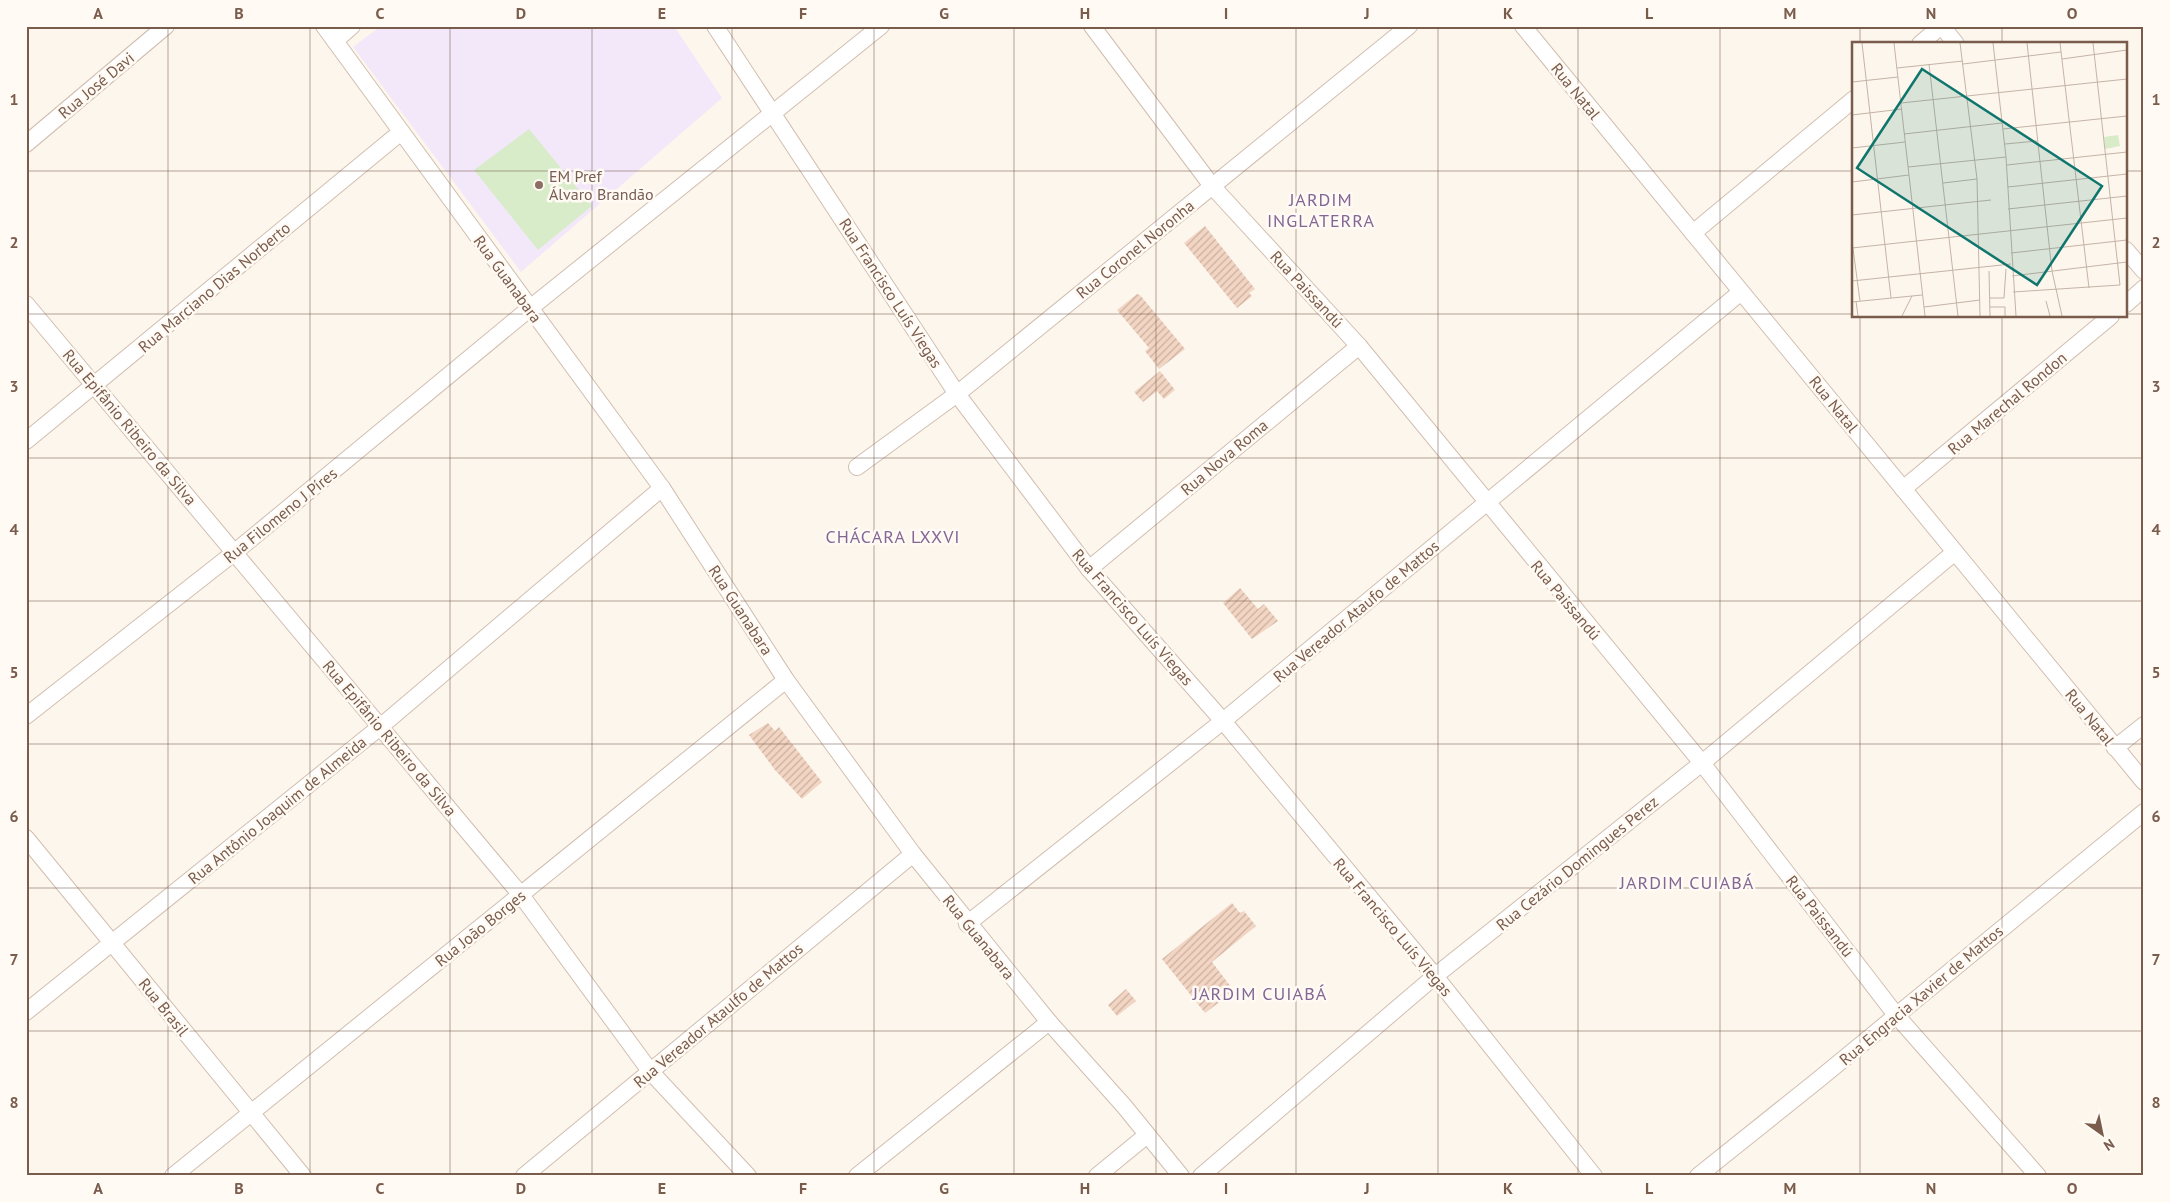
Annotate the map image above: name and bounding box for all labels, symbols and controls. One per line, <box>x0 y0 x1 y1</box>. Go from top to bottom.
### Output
text: A <box>93 3 103 23</box>
text: B <box>234 3 244 23</box>
text: C <box>376 3 385 23</box>
text: D <box>516 3 526 23</box>
text: E <box>658 3 666 23</box>
text: F <box>799 3 807 23</box>
text: G <box>939 3 949 23</box>
text: H <box>1080 3 1090 23</box>
text: I <box>1224 3 1228 23</box>
text: J <box>1363 3 1370 23</box>
text: K <box>1503 3 1513 23</box>
text: L <box>1645 3 1654 23</box>
text: M <box>1784 3 1796 23</box>
text: N <box>1926 3 1936 23</box>
text: O <box>2067 3 2078 23</box>
inset map <box>1852 42 2128 318</box>
street label: Rua José Davi <box>54 47 138 123</box>
street label: Rua Natal <box>1547 59 1605 124</box>
text: 1 <box>9 89 19 109</box>
text: 1 <box>2151 89 2161 109</box>
place label: EM Pref Álvaro Brandão <box>549 166 654 204</box>
marker: EM Pref Álvaro Brandão <box>533 179 545 191</box>
district label: JARDIM INGLATERRA <box>1267 188 1375 232</box>
street label: Rua Coronel Noronha <box>1072 195 1198 303</box>
street label: Rua Francisco Luís Viegas <box>835 214 947 372</box>
street label: Rua Marciano Dias Norberto <box>134 218 294 356</box>
street label: Rua Guanabara <box>470 231 546 327</box>
text: 2 <box>9 232 19 252</box>
text: 2 <box>2151 232 2161 252</box>
street label: Rua Paissandú <box>1266 246 1348 332</box>
street label: Rua Epifânio Ribeiro da Silva <box>59 345 201 509</box>
street label: Rua Marechal Rondon <box>1943 347 2071 459</box>
street label: Rua Natal <box>1805 372 1863 437</box>
text: 3 <box>9 376 19 396</box>
text: 3 <box>2151 376 2161 396</box>
street label: Rua Nova Roma <box>1176 415 1272 499</box>
street label: Rua Filomeno J Píres <box>219 463 341 567</box>
text: 4 <box>9 519 19 539</box>
text: 4 <box>2151 519 2161 539</box>
district label: CHÁCARA LXXVI <box>825 525 961 548</box>
street label: Rua Vereador Ataufo de Mattos <box>1269 536 1443 686</box>
street label: Rua Francisco Luís Viegas <box>1068 545 1198 690</box>
street label: Rua Paissandú <box>1527 556 1605 644</box>
street label: Rua Guanabara <box>705 561 777 659</box>
street label: Rua Epifânio Ribeiro da Silva <box>319 656 461 820</box>
text: 5 <box>9 662 19 682</box>
text: 5 <box>2151 662 2161 682</box>
street label: Rua Natal <box>2061 685 2119 750</box>
street label: Rua Antônio Joaquim de Almeida <box>184 732 370 888</box>
street label: Rua Cezário Domingues Perez <box>1492 791 1662 935</box>
text: 6 <box>9 806 19 826</box>
text: 6 <box>2151 806 2161 826</box>
street label: Rua Francisco Luís Viegas <box>1329 854 1457 1000</box>
district label: JARDIM CUIABÁ <box>1619 871 1754 894</box>
street label: Rua Paissandú <box>1782 871 1858 961</box>
street label: Rua João Borges <box>431 885 530 971</box>
street label: Rua Guanabara <box>939 891 1019 983</box>
street label: Rua Engracia Xavier de Mattos <box>1835 920 2007 1069</box>
street label: Rua Vereador Ataulfo de Mattos <box>629 938 807 1092</box>
text: 7 <box>9 949 19 969</box>
text: 7 <box>2151 949 2161 969</box>
street label: Rua Brasil <box>135 974 194 1040</box>
district label: JARDIM CUIABÁ <box>1192 982 1327 1005</box>
text: 8 <box>9 1092 19 1112</box>
text: 8 <box>2151 1092 2161 1112</box>
north arrow <box>2078 1110 2128 1160</box>
text: N <box>2100 1135 2118 1155</box>
text: A <box>93 1178 103 1198</box>
text: B <box>234 1178 244 1198</box>
text: C <box>376 1178 385 1198</box>
text: D <box>516 1178 526 1198</box>
text: E <box>658 1178 666 1198</box>
text: F <box>799 1178 807 1198</box>
text: G <box>939 1178 949 1198</box>
text: H <box>1080 1178 1090 1198</box>
text: I <box>1224 1178 1228 1198</box>
text: J <box>1363 1178 1370 1198</box>
text: K <box>1503 1178 1513 1198</box>
text: L <box>1645 1178 1654 1198</box>
text: M <box>1784 1178 1796 1198</box>
text: N <box>1926 1178 1936 1198</box>
text: O <box>2067 1178 2078 1198</box>

